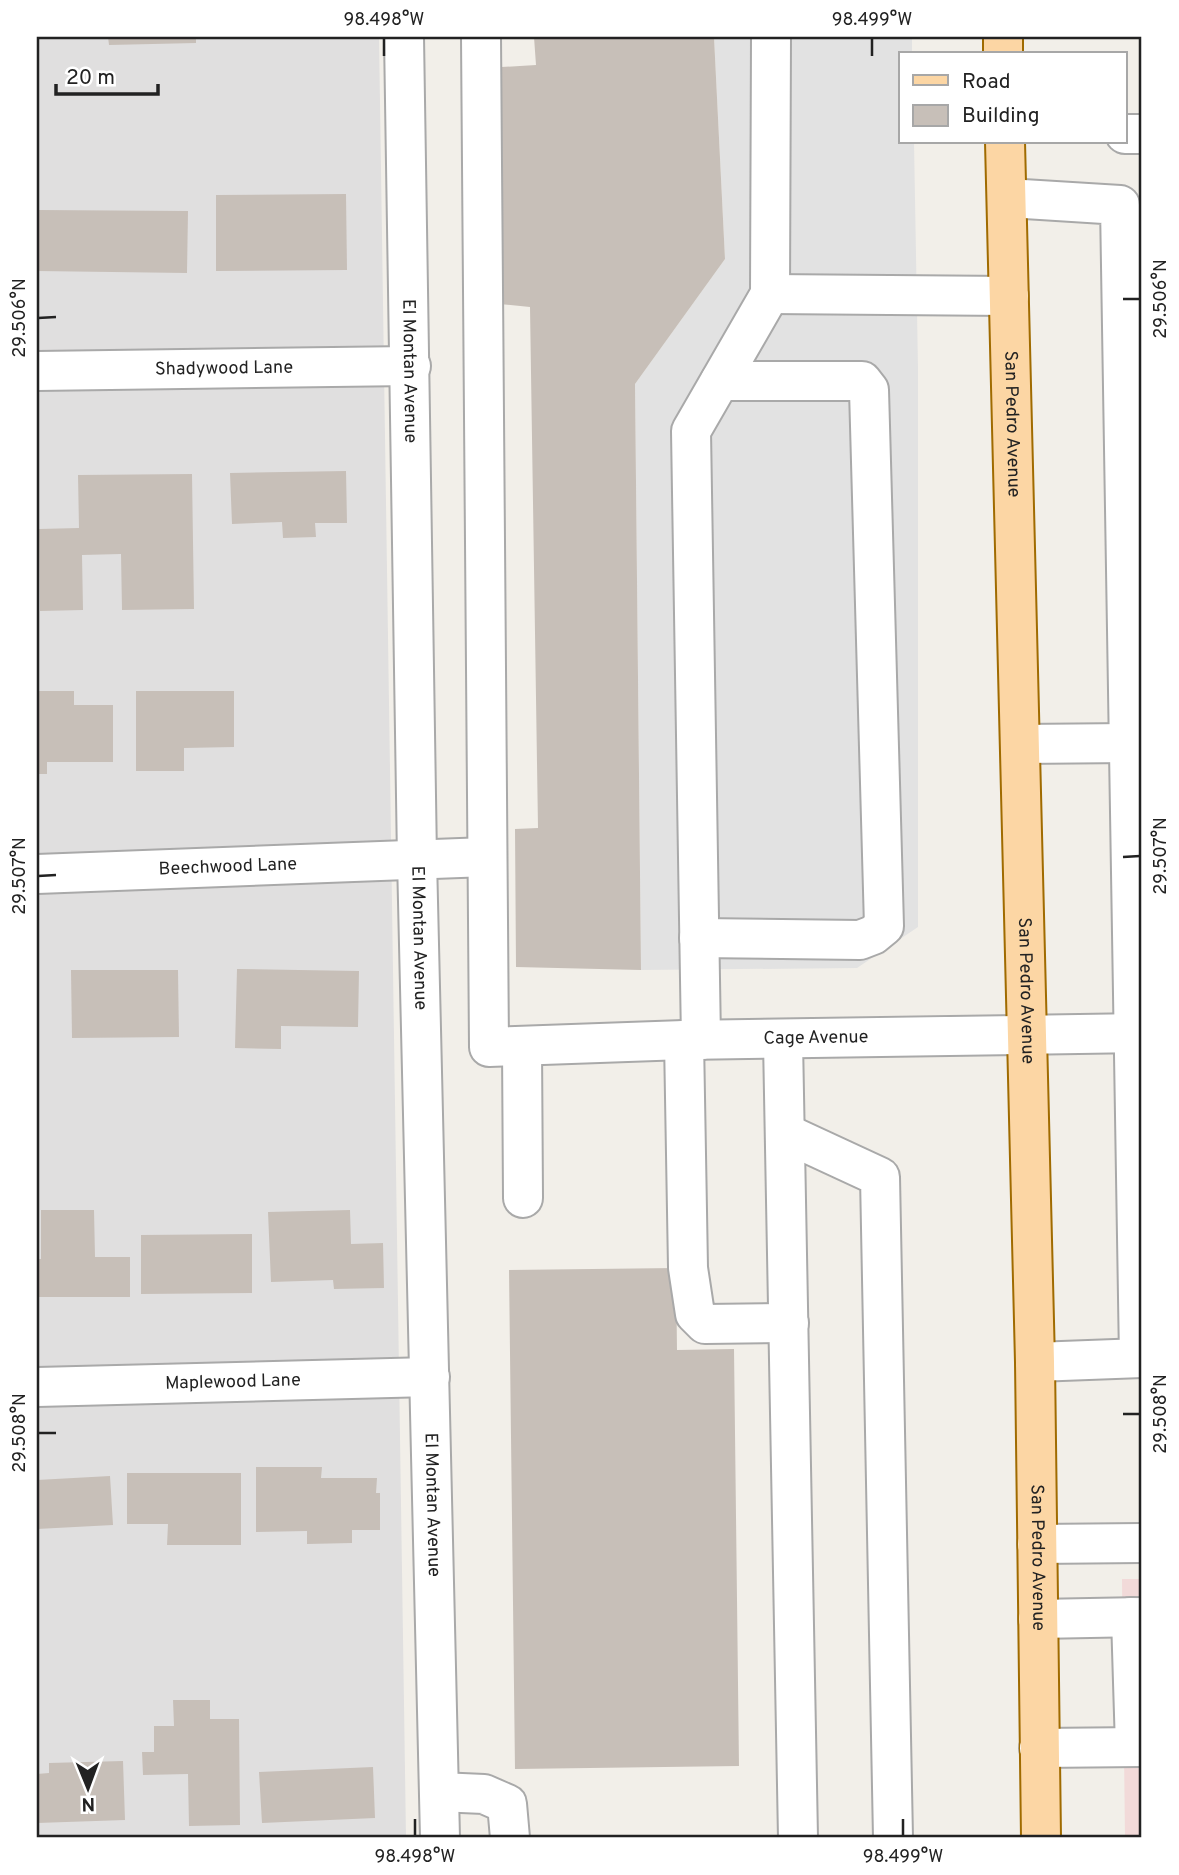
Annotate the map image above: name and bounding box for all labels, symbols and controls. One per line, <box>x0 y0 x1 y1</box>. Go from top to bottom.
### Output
text: 98.498°W <box>344 9 424 32</box>
text: 98.499°W <box>832 9 912 32</box>
scale bar <box>56 52 158 96</box>
legend <box>899 52 1126 144</box>
text: 20 m <box>66 65 115 92</box>
text: Road <box>962 69 1011 96</box>
text: Building <box>962 103 1040 130</box>
text: 29.506°N <box>1150 259 1173 339</box>
text: 29.506°N <box>9 278 32 358</box>
street label: El Montan Avenue <box>397 299 422 443</box>
street label: San Pedro Avenue <box>999 350 1025 498</box>
street label: Shadywood Lane <box>155 356 293 381</box>
text: 29.507°N <box>1150 817 1173 895</box>
text: 29.507°N <box>9 837 32 915</box>
street label: Beechwood Lane <box>158 853 298 881</box>
street label: El Montan Avenue <box>406 865 432 1010</box>
street label: San Pedro Avenue <box>1013 917 1039 1064</box>
street label: Cage Avenue <box>763 1026 868 1050</box>
street label: Maplewood Lane <box>165 1369 301 1395</box>
text: 29.508°N <box>1150 1374 1173 1454</box>
text: 29.508°N <box>9 1393 32 1473</box>
street label: El Montan Avenue <box>419 1432 445 1577</box>
street label: San Pedro Avenue <box>1025 1484 1050 1631</box>
north arrow <box>52 1752 122 1822</box>
text: N <box>81 1791 95 1815</box>
text: 98.498°W <box>375 1846 455 1869</box>
text: 98.499°W <box>863 1846 943 1869</box>

